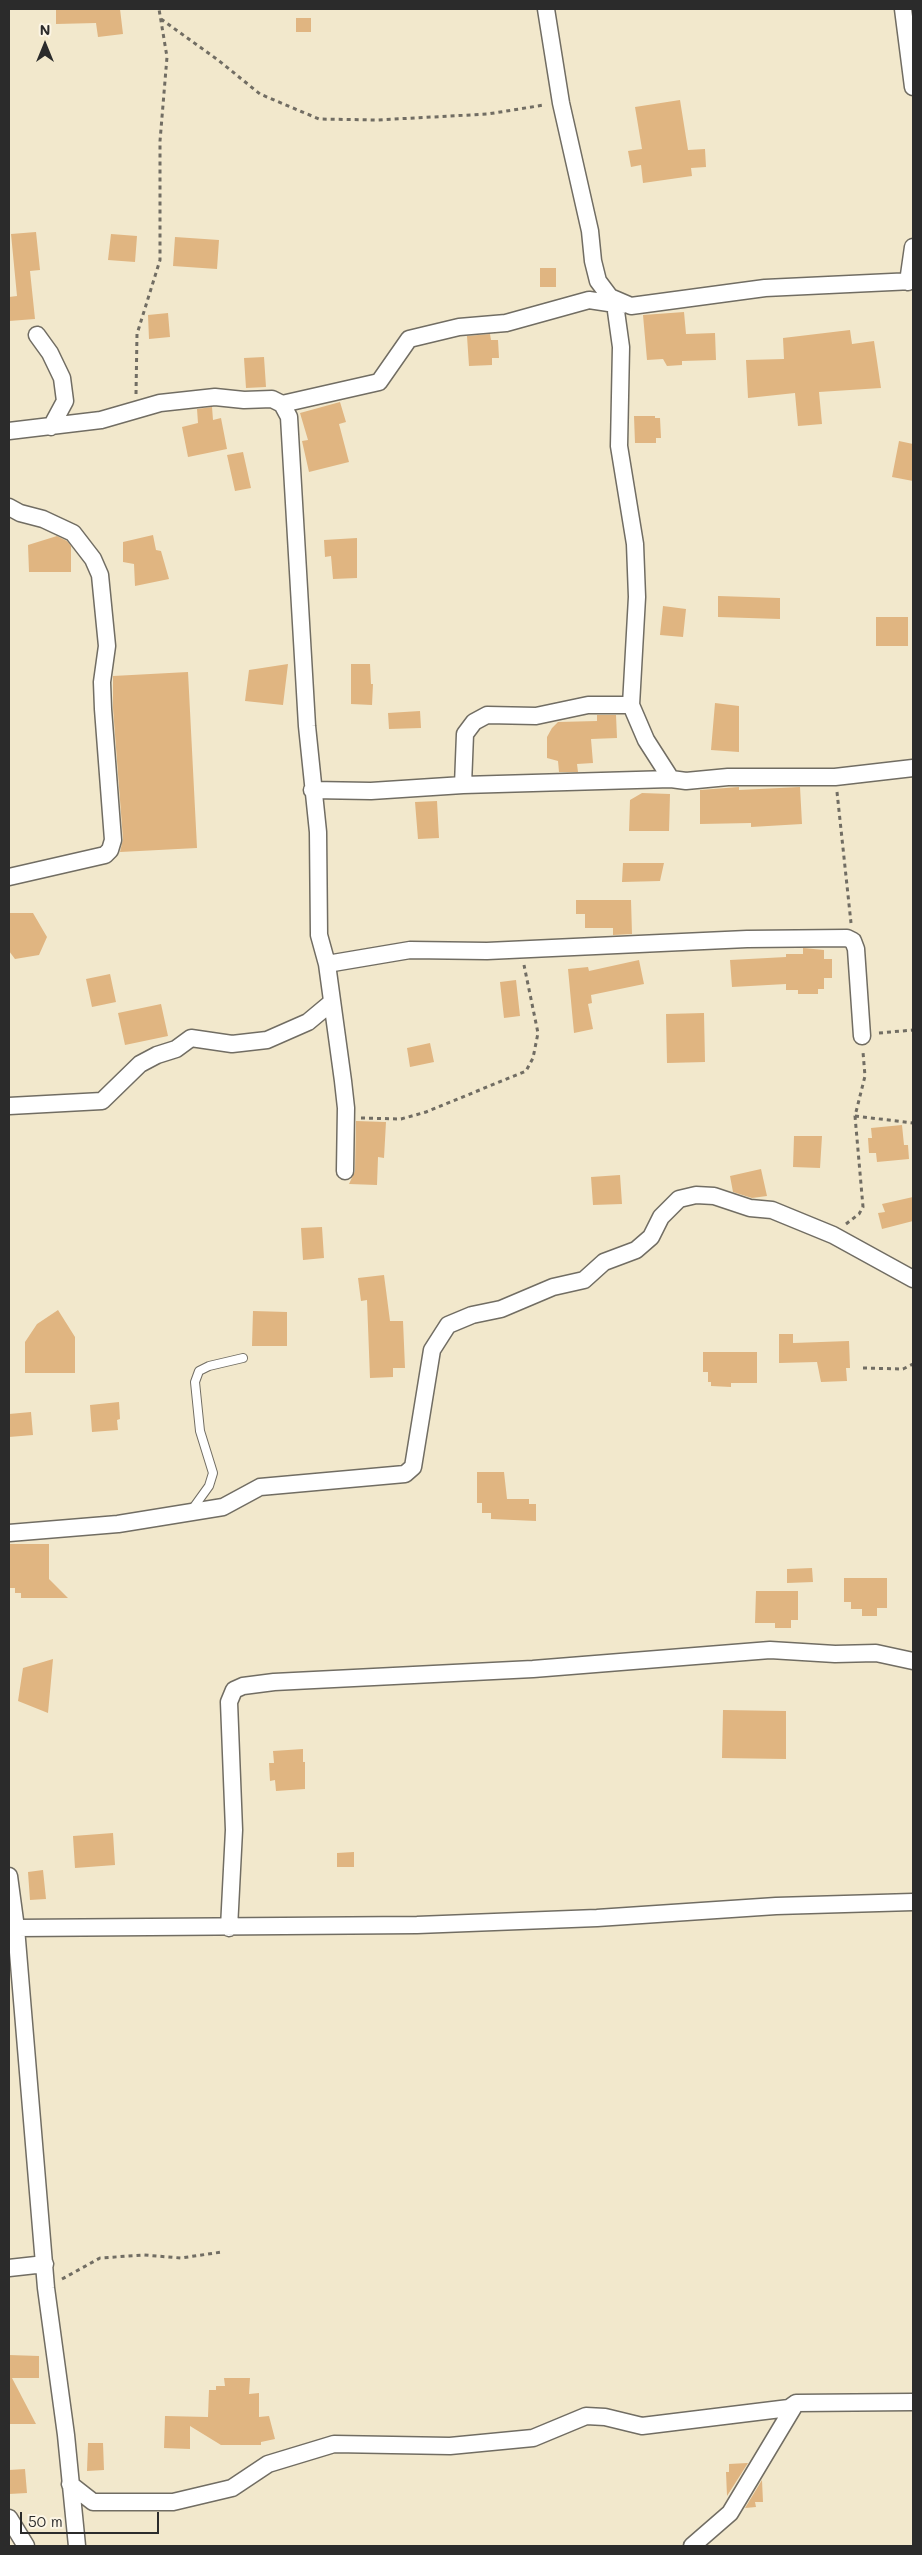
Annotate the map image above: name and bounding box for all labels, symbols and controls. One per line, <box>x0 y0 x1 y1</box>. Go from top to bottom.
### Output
north arrow <box>20 20 70 70</box>
text: N <box>40 20 50 39</box>
scale bar <box>22 2502 161 2534</box>
text: 50 m <box>28 2511 63 2531</box>

